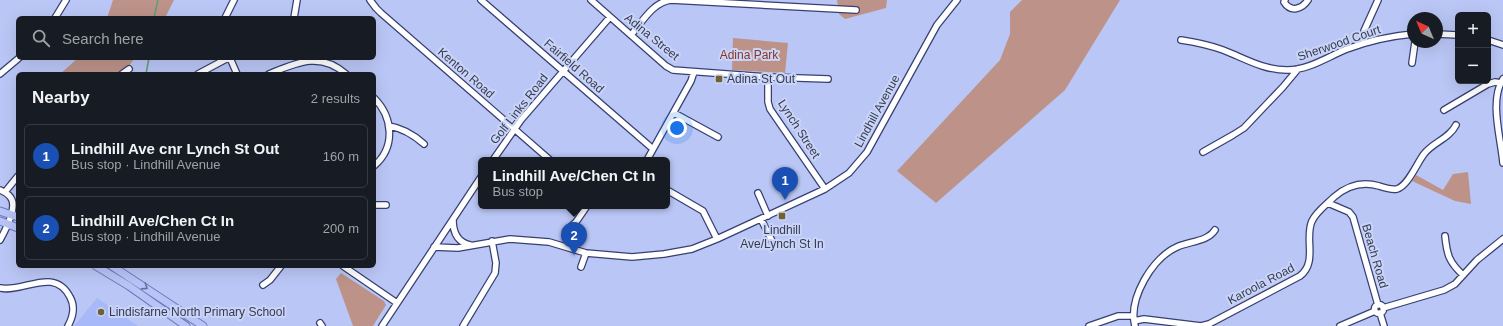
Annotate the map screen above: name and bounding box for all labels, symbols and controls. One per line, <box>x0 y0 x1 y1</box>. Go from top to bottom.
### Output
street label: Adina Street <box>622 11 683 64</box>
north arrow <box>1407 12 1443 48</box>
map controls <box>1455 12 1491 84</box>
button: + <box>1455 12 1491 48</box>
search box <box>16 16 376 60</box>
street label: Sherwood Court <box>1296 22 1383 64</box>
icon: search <box>30 27 52 49</box>
text: Search here <box>62 30 144 47</box>
street label: Fairfield Road <box>541 36 607 96</box>
street label: Kenton Road <box>435 45 497 101</box>
park label: Adina Park <box>720 48 779 62</box>
button: − <box>1455 48 1491 84</box>
street label: Golf Links Road <box>487 71 551 147</box>
place label: Adina St Out <box>727 72 796 86</box>
street label: Lindhill Avenue <box>851 72 903 150</box>
marker: Adina St Out <box>714 74 724 84</box>
text: Nearby <box>32 88 90 107</box>
text: 2 results <box>311 91 360 106</box>
street label: Lynch Street <box>775 97 823 161</box>
your location <box>667 118 687 138</box>
text: Lindhill Ave cnr Lynch St Out <box>71 140 279 157</box>
text: 1 <box>42 149 50 164</box>
text: 160 m <box>323 149 359 164</box>
text: Bus stop · Lindhill Avenue <box>71 157 220 172</box>
popup <box>478 157 670 209</box>
text: Lindhill Ave/Chen Ct In <box>492 167 656 184</box>
pin: 1 <box>772 167 798 200</box>
text: Bus stop <box>492 184 543 199</box>
marker: Lindhill Ave/Lynch St In <box>777 211 787 221</box>
text: Lindhill Ave/Chen Ct In <box>71 212 234 229</box>
text: 2 <box>42 221 50 236</box>
text: 200 m <box>323 221 359 236</box>
pin: 2 <box>561 222 587 255</box>
street label: Beach Road <box>1359 222 1391 290</box>
place label: Lindhill Ave/Lynch St In <box>740 223 824 251</box>
text: Bus stop · Lindhill Avenue <box>71 229 220 244</box>
street label: Karoola Road <box>1225 261 1297 307</box>
one-way arrow <box>140 283 147 290</box>
place label: Lindisfarne North Primary School <box>109 305 285 319</box>
marker: Lindisfarne North Primary School <box>96 307 106 317</box>

